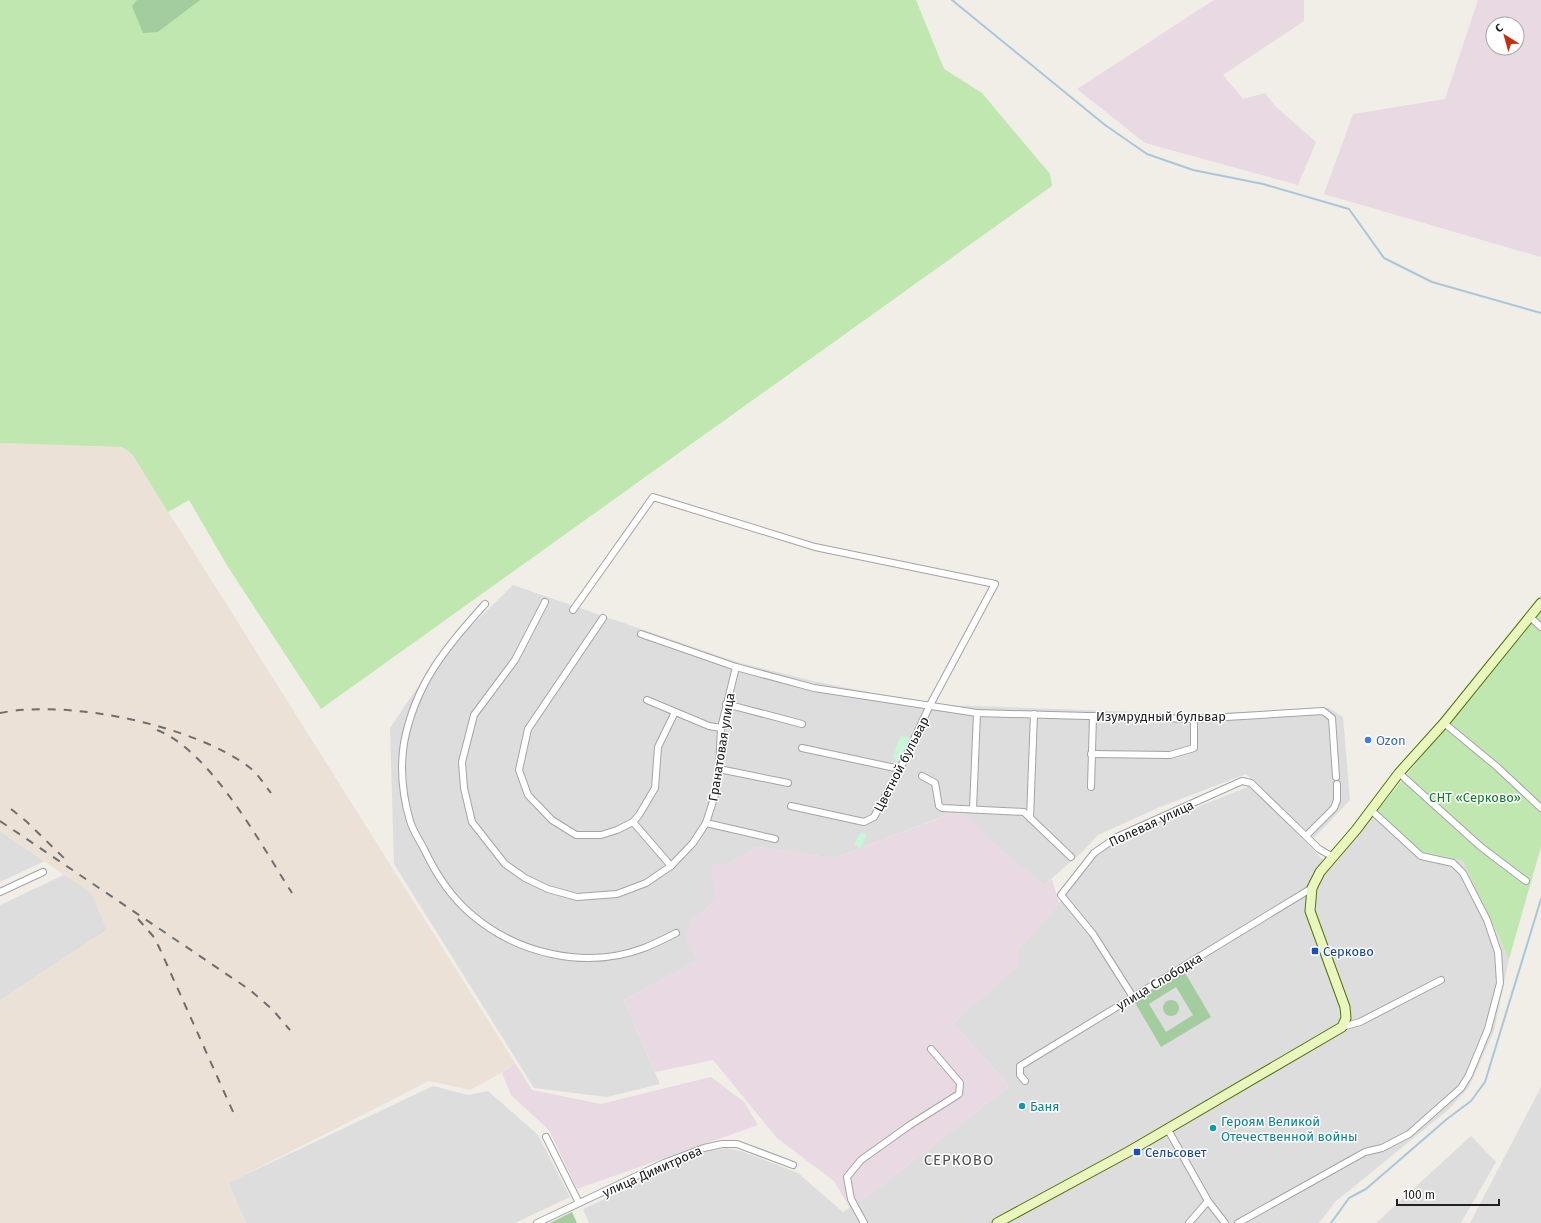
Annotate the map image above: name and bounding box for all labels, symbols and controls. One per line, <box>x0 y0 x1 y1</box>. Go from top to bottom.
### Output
north arrow <box>1485 16 1525 56</box>
text: С <box>1493 21 1506 36</box>
street label: Гранатовая улица <box>705 692 738 803</box>
street label: Изумрудный бульвар <box>1096 709 1226 724</box>
street label: Цветной бульвар <box>871 714 932 814</box>
place label: Ozon <box>1376 733 1406 748</box>
marker: Ozon <box>1363 735 1373 745</box>
park label: СНТ «Серково» <box>1429 790 1521 805</box>
street label: Полевая улица <box>1106 797 1196 850</box>
place label: Серково <box>1323 944 1374 959</box>
marker: Серково <box>1310 946 1320 956</box>
street label: улица Слободка <box>1113 950 1205 1013</box>
place label: Баня <box>1030 1099 1059 1114</box>
marker: Баня <box>1017 1101 1027 1111</box>
place label: Героям Великой Отечественной войны <box>1221 1114 1358 1144</box>
marker: Героям Великой Отечественной войны <box>1208 1123 1218 1133</box>
street label: улица Димитрова <box>600 1143 704 1200</box>
place label: Сельсовет <box>1145 1145 1207 1160</box>
marker: Сельсовет <box>1132 1147 1142 1157</box>
district label: СЕРКОВО <box>924 1151 994 1169</box>
scale bar <box>1397 1181 1499 1207</box>
text: 100 m <box>1403 1188 1435 1202</box>

